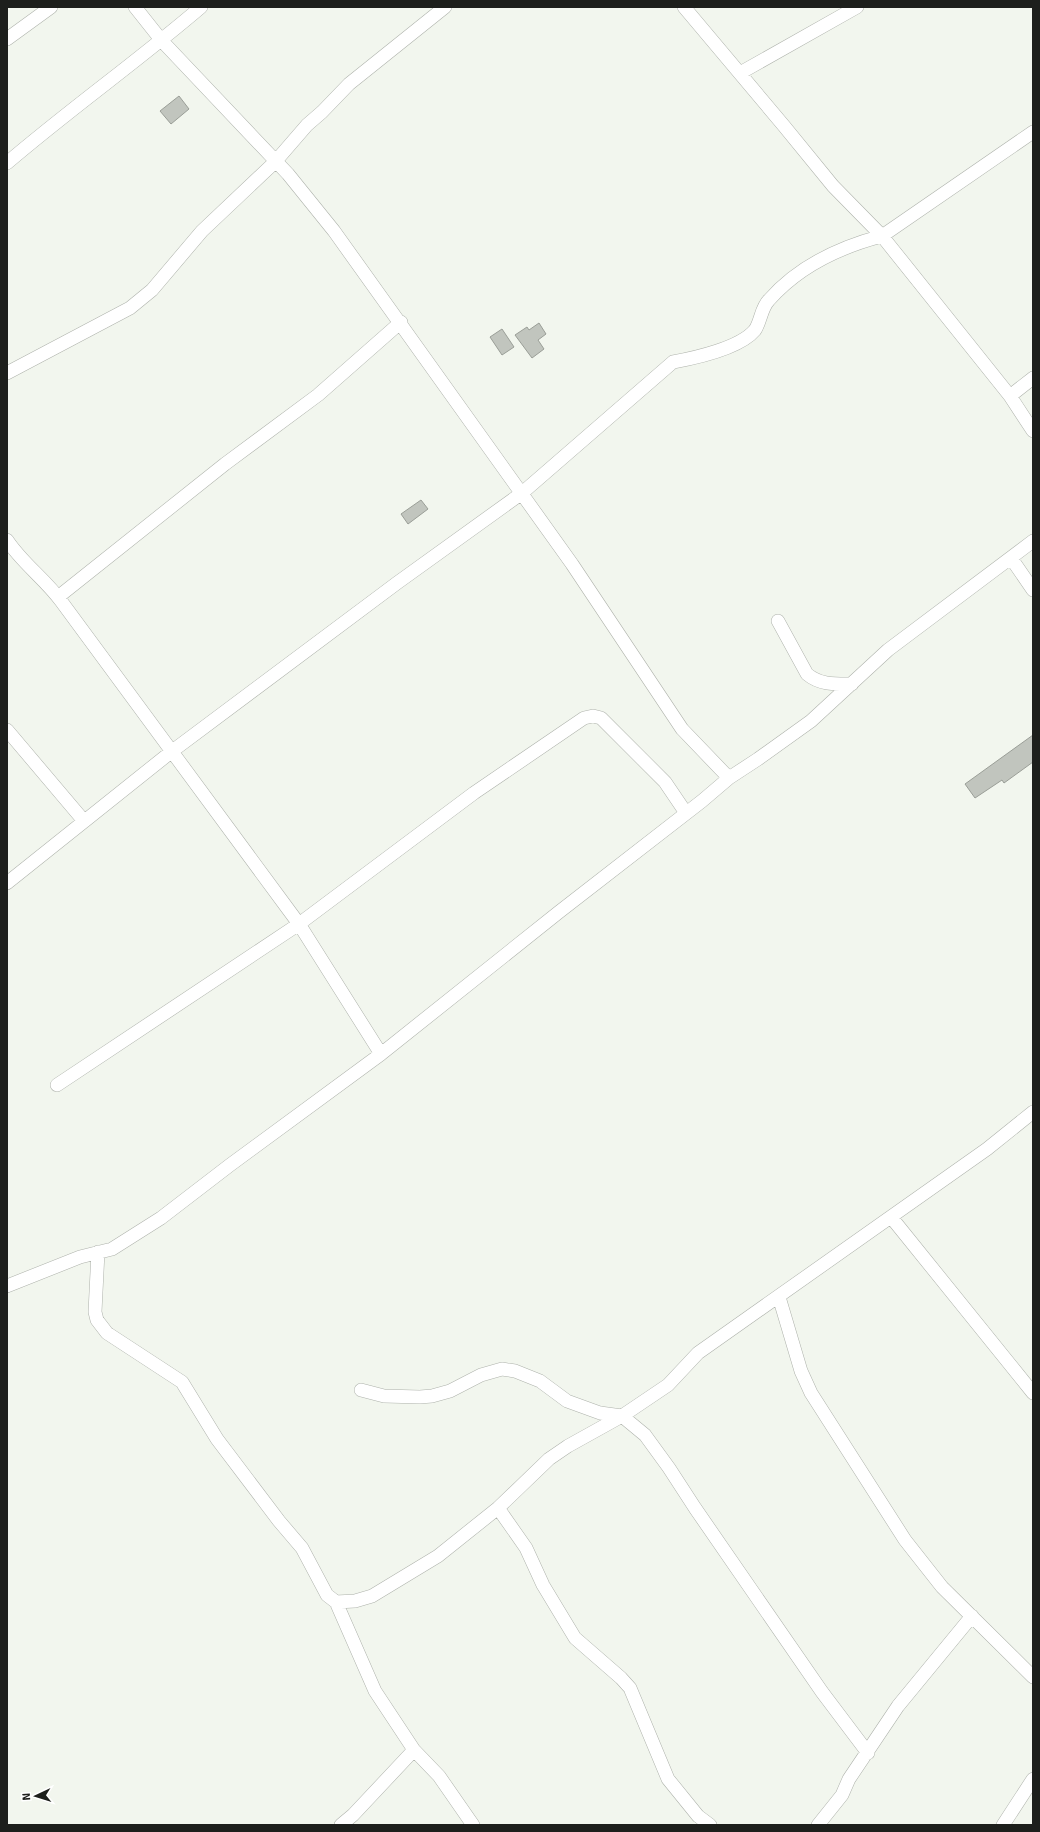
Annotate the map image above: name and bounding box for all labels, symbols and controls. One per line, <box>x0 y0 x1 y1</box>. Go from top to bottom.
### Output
north arrow <box>16 1776 56 1816</box>
text: N <box>20 1792 33 1801</box>

